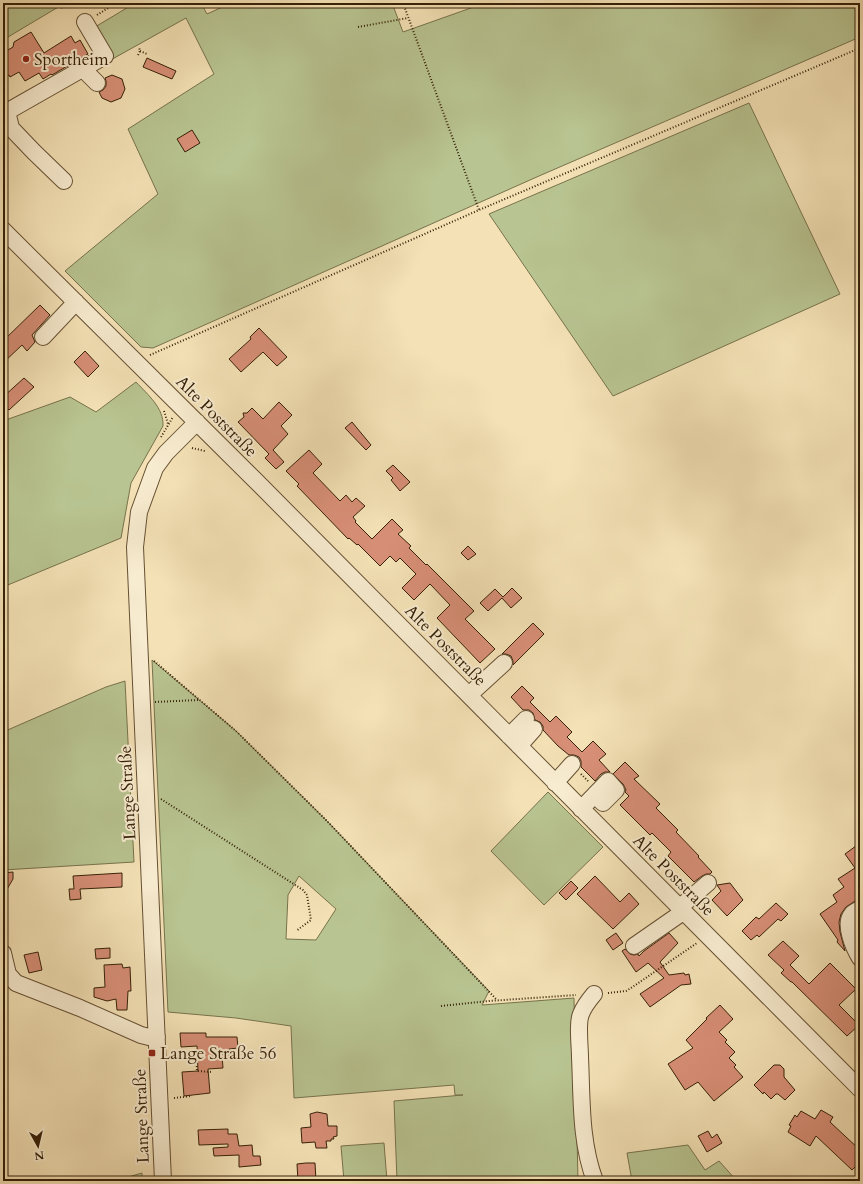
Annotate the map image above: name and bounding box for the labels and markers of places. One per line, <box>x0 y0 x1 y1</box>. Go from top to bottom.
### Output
place label: Sportheim <box>34 48 109 71</box>
marker: Sportheim <box>21 54 31 64</box>
place label: Lange Straße 56 <box>160 1042 277 1065</box>
marker: Lange Straße 56 <box>147 1048 157 1058</box>

